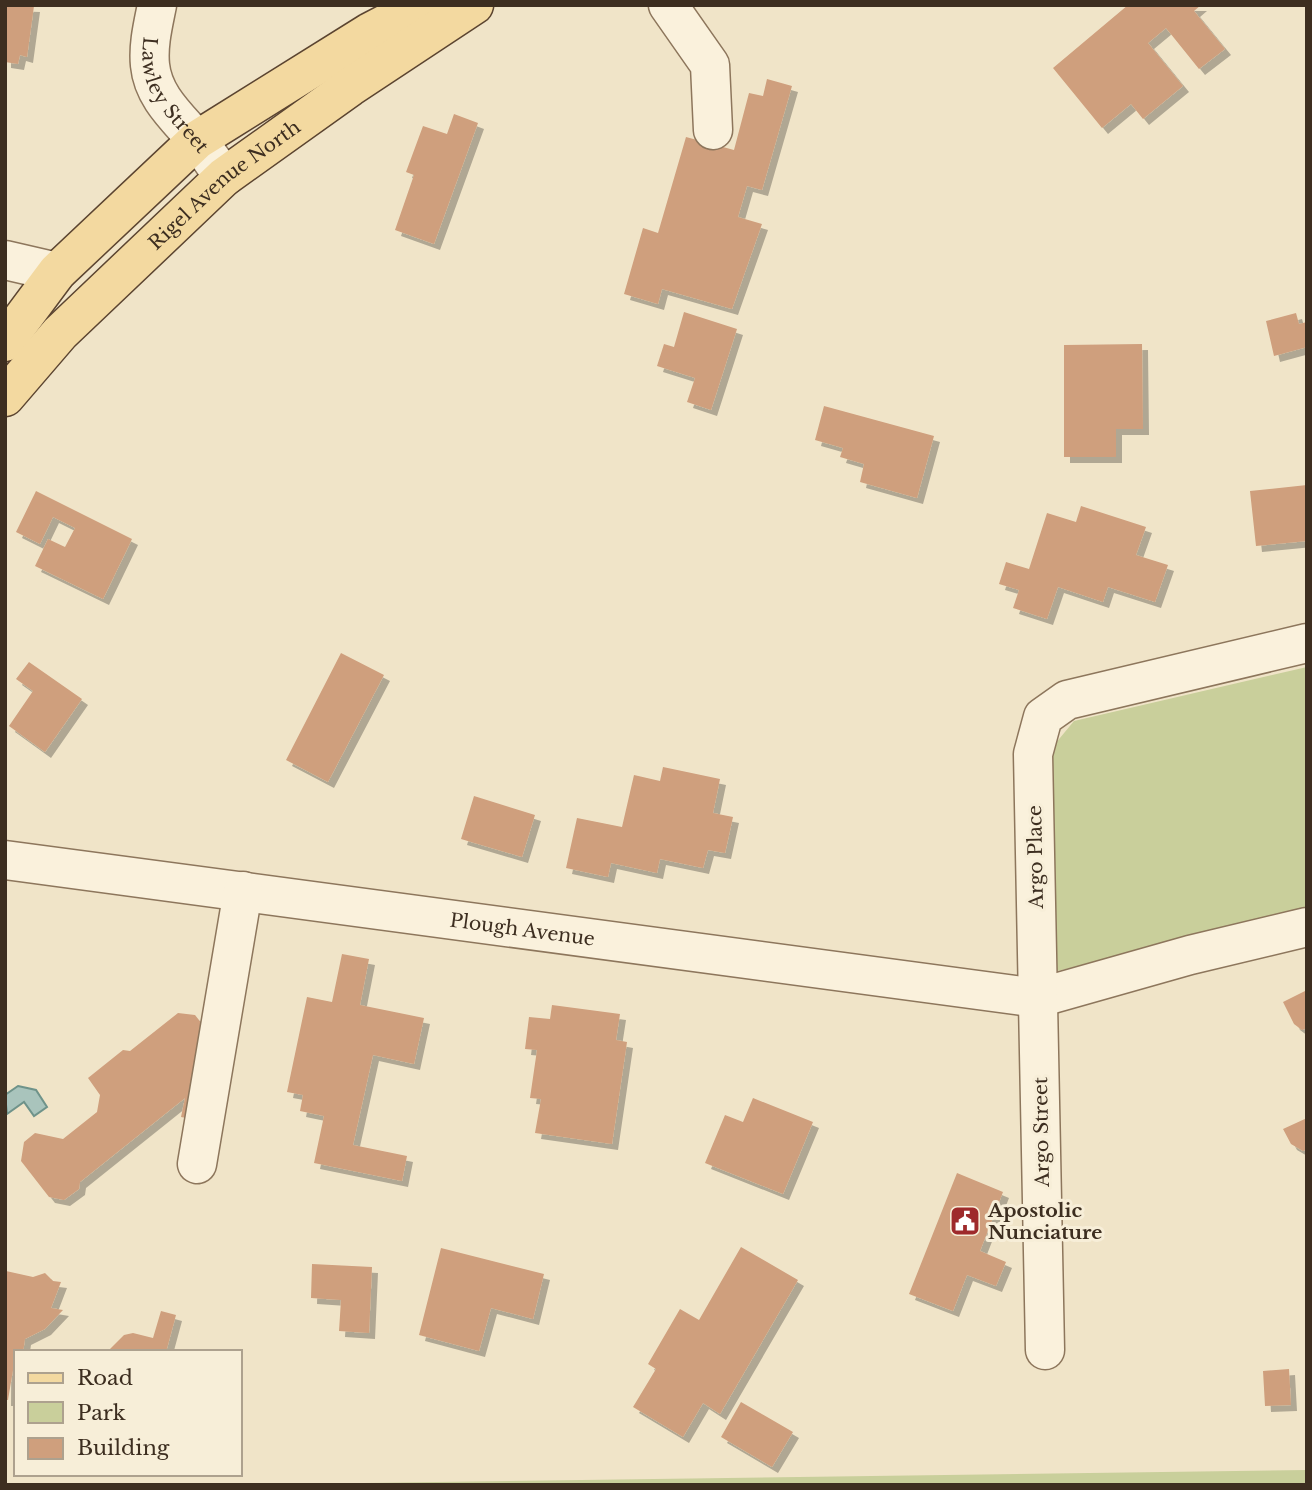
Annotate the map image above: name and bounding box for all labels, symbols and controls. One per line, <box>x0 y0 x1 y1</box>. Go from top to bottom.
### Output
street label: Lawley Street <box>137 36 214 158</box>
street label: Rigel Avenue North <box>144 115 305 255</box>
street label: Argo Place <box>1023 805 1048 910</box>
street label: Plough Avenue <box>448 909 596 951</box>
street label: Argo Street <box>1029 1076 1054 1188</box>
place label: Apostolic Nunciature <box>987 1199 1102 1244</box>
public building icon: Apostolic Nunciature <box>948 1204 982 1238</box>
legend <box>14 1350 242 1476</box>
text: Road <box>77 1365 133 1391</box>
text: Park <box>77 1400 126 1426</box>
text: Building <box>77 1435 170 1461</box>

